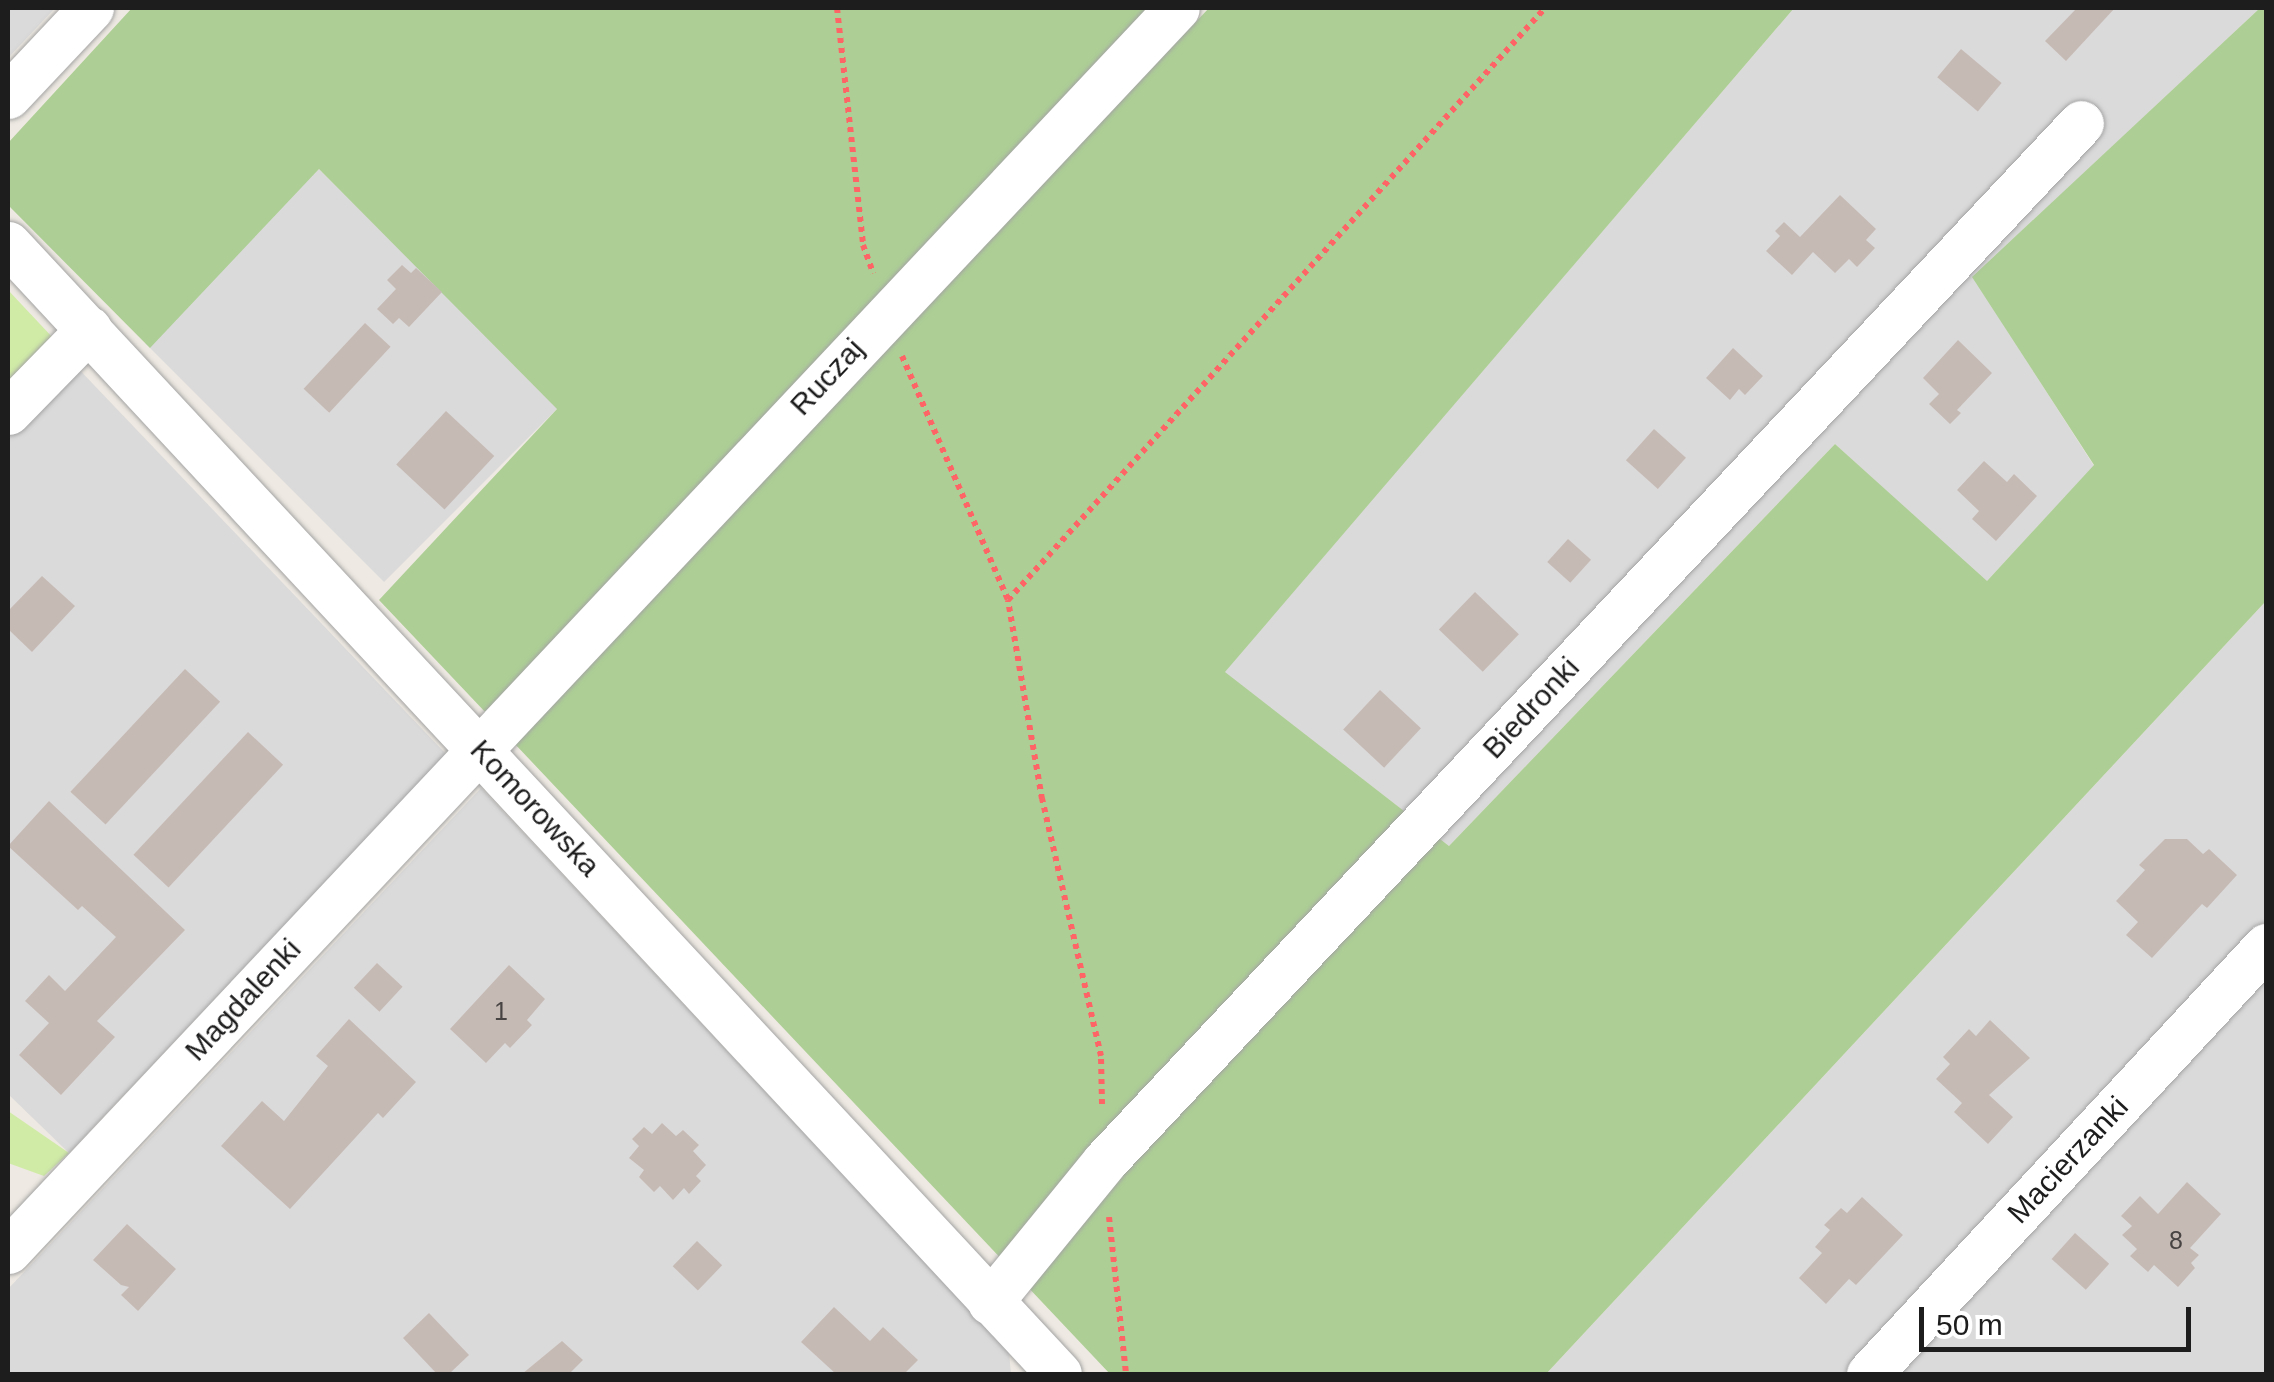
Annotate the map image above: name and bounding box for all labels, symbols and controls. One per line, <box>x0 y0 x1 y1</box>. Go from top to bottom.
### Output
street label: Ruczaj <box>783 331 871 423</box>
street label: Biedronki <box>1475 650 1587 766</box>
street label: Komorowska <box>463 732 607 884</box>
street label: Magdalenki <box>178 932 308 1068</box>
house number: 1 <box>494 996 508 1026</box>
street label: Macierzanki <box>2000 1089 2136 1231</box>
house number: 8 <box>2169 1225 2183 1255</box>
scale bar <box>1924 1287 2196 1349</box>
text: 50 m <box>1936 1308 2003 1341</box>

